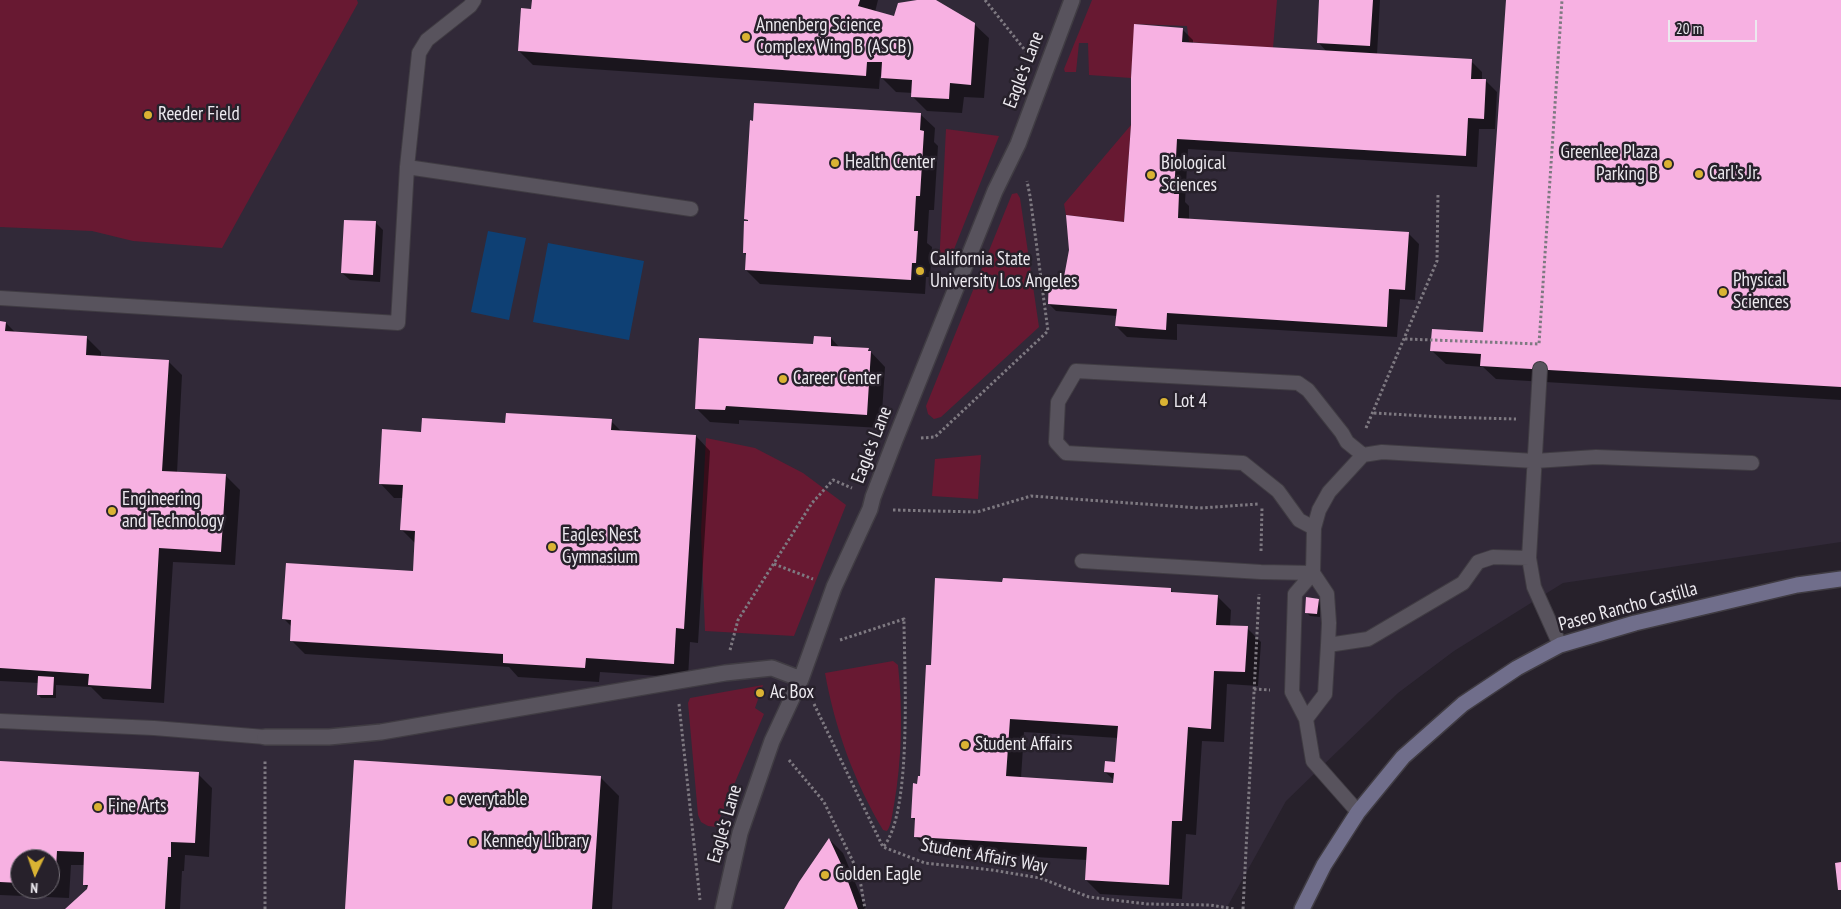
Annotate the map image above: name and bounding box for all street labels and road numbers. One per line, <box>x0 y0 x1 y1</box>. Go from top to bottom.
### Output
street label: Eagle's Lane <box>999 28 1049 112</box>
street label: Eagle's Lane <box>847 403 897 487</box>
street label: Paseo Rancho Castilla <box>1556 578 1700 636</box>
street label: Eagle's Lane <box>703 782 747 866</box>
street label: Student Affairs Way <box>919 834 1049 878</box>

